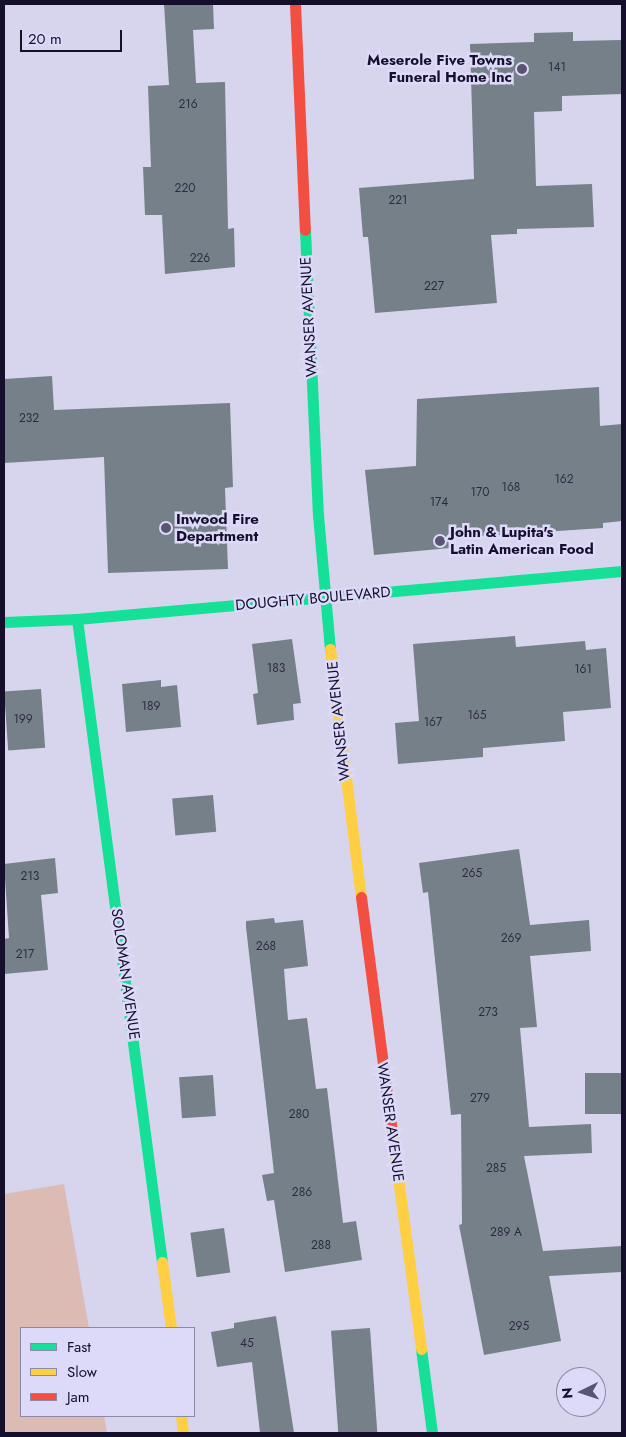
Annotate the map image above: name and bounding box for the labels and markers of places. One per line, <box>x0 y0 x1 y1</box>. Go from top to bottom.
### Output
place label: Meserole Five Towns Funeral Home Inc <box>367 51 512 86</box>
marker: Meserole Five Towns Funeral Home Inc <box>516 63 528 75</box>
place label: Inwood Fire Department <box>176 510 259 545</box>
marker: Inwood Fire Department <box>160 522 172 534</box>
place label: John & Lupita's Latin American Food <box>450 523 594 558</box>
marker: John & Lupita's Latin American Food <box>434 535 446 547</box>

